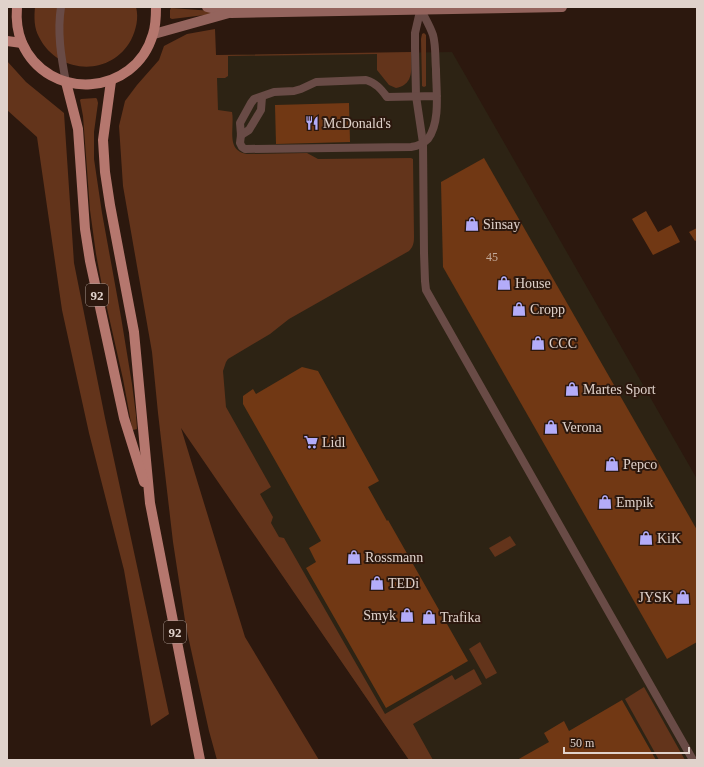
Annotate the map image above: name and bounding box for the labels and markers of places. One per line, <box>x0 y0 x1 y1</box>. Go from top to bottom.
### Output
restaurant icon: McDonald's <box>304 115 320 131</box>
place label: McDonald's <box>323 116 391 131</box>
shop icon: Sinsay <box>464 216 480 232</box>
place label: Sinsay <box>483 217 520 232</box>
shop icon: House <box>496 275 512 291</box>
place label: House <box>515 276 551 291</box>
shop icon: Cropp <box>511 301 527 317</box>
place label: Cropp <box>530 302 565 317</box>
shop icon: CCC <box>530 335 546 351</box>
place label: CCC <box>549 336 577 351</box>
shop icon: Martes Sport <box>564 381 580 397</box>
place label: Martes Sport <box>583 382 656 397</box>
shop icon: Verona <box>543 419 559 435</box>
place label: Verona <box>562 420 602 435</box>
supermarket icon: Lidl <box>303 434 319 450</box>
place label: Lidl <box>322 435 345 450</box>
shop icon: Pepco <box>604 456 620 472</box>
place label: Pepco <box>623 457 657 472</box>
shop icon: Empik <box>597 494 613 510</box>
place label: Empik <box>616 495 653 510</box>
shop icon: KiK <box>638 530 654 546</box>
place label: KiK <box>657 531 681 546</box>
shop icon: Rossmann <box>346 549 362 565</box>
place label: Rossmann <box>365 550 423 565</box>
shop icon: TEDi <box>369 575 385 591</box>
place label: TEDi <box>388 576 419 591</box>
shop icon: JYSK <box>675 589 691 605</box>
place label: JYSK <box>639 590 672 605</box>
shop icon: Smyk <box>399 607 415 623</box>
place label: Smyk <box>363 608 396 623</box>
shop icon: Trafika <box>421 609 437 625</box>
place label: Trafika <box>440 610 481 625</box>

